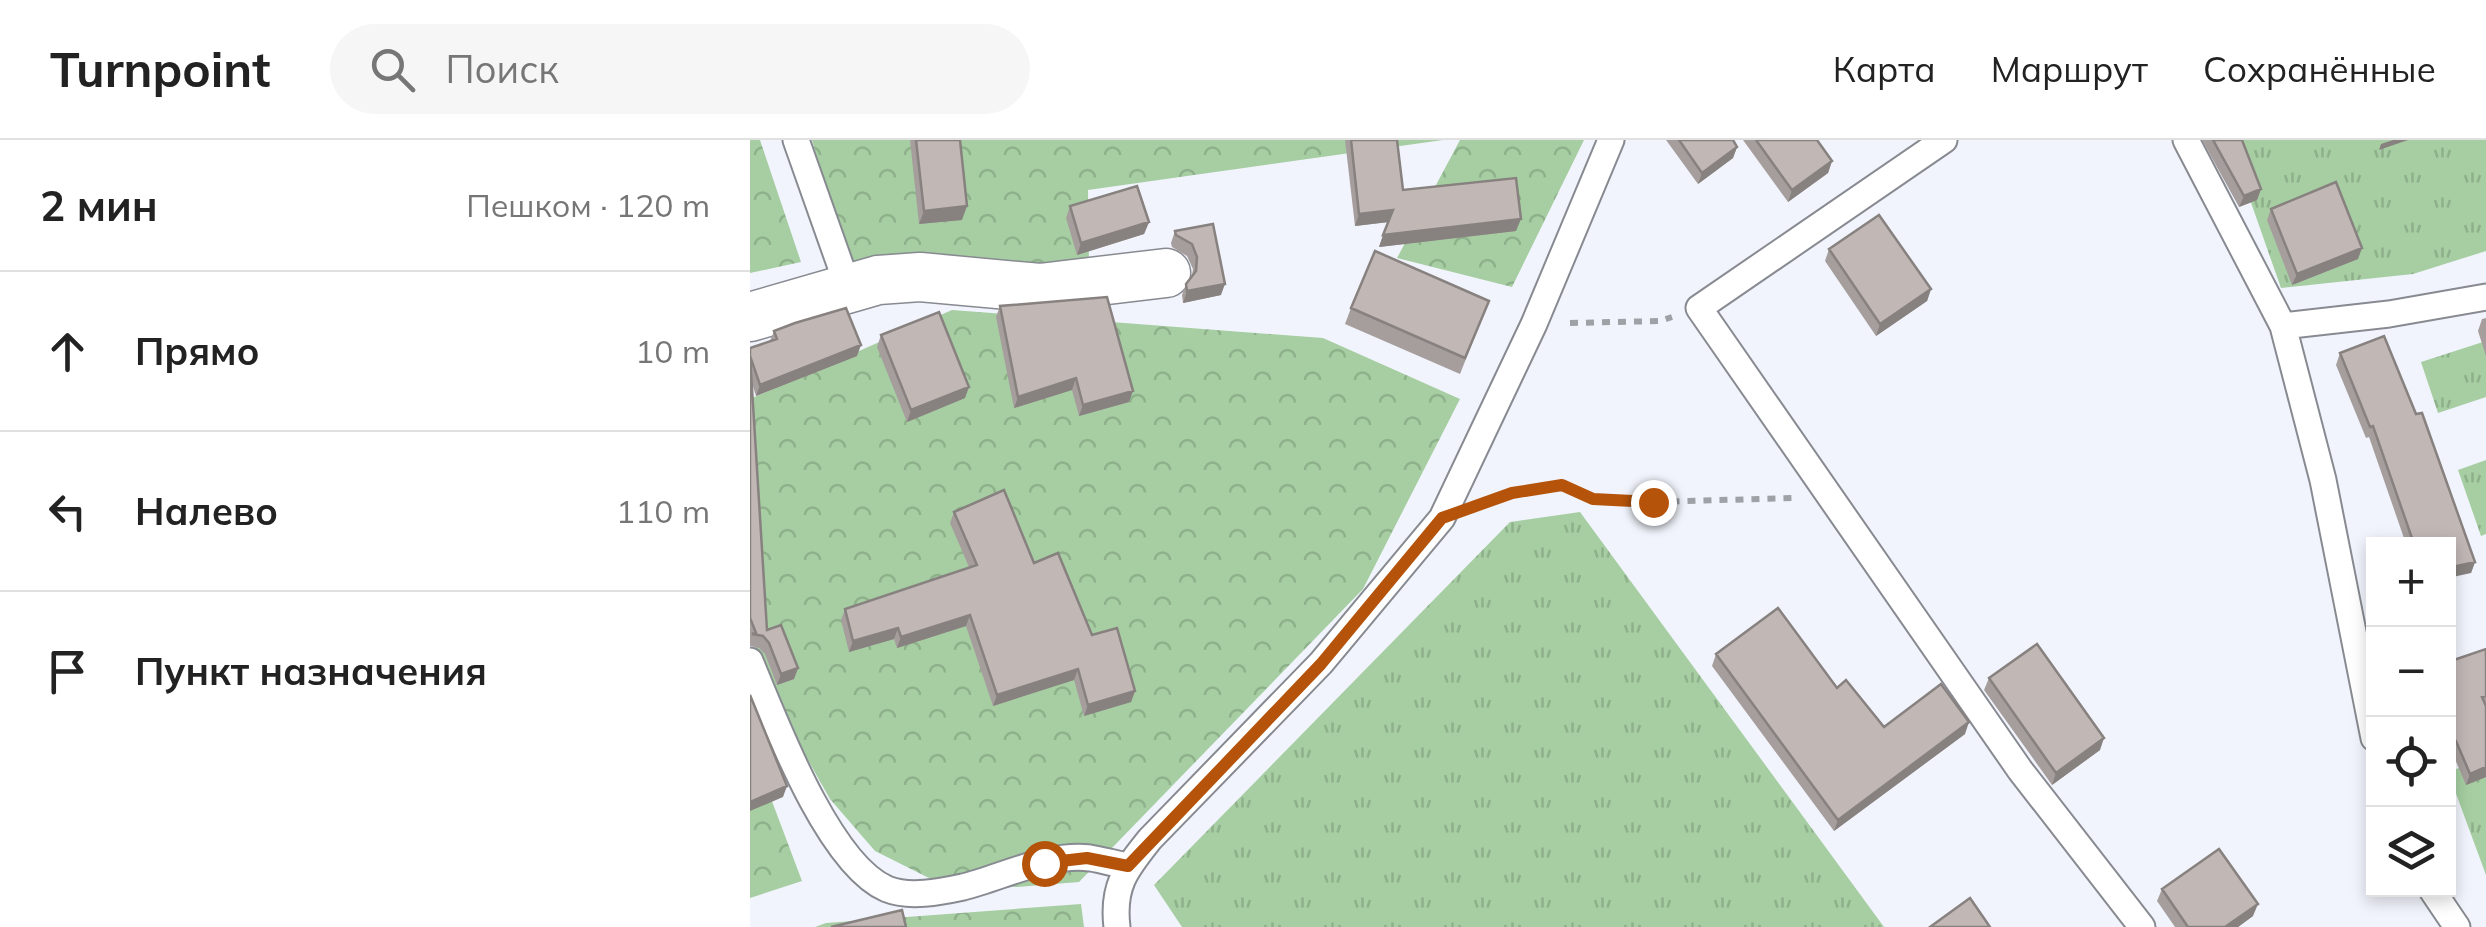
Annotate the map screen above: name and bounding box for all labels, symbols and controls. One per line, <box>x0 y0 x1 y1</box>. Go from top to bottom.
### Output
search box <box>330 24 1030 114</box>
text: Turnpoint <box>50 39 270 99</box>
icon: search <box>365 42 420 97</box>
text: Поиск <box>445 45 559 93</box>
text: Карта <box>1833 47 1936 91</box>
text: Маршрут <box>1991 47 2148 91</box>
text: Сохранённые <box>2203 47 2436 91</box>
text: 2 мин <box>40 179 158 232</box>
text: Пешком · 120 m <box>466 185 710 225</box>
icon: ahead <box>40 324 95 379</box>
text: Прямо <box>135 327 260 375</box>
text: 10 m <box>635 331 710 371</box>
route end <box>1631 480 1677 526</box>
icon: left <box>40 484 95 539</box>
text: Налево <box>135 487 278 535</box>
text: 110 m <box>616 491 710 531</box>
map controls <box>2366 537 2456 897</box>
button: + <box>2366 537 2456 627</box>
button: − <box>2366 627 2456 717</box>
icon: arrive <box>40 644 95 699</box>
text: Пункт назначения <box>135 647 487 695</box>
button: locate <box>2366 717 2456 807</box>
button: layers <box>2366 807 2456 897</box>
route start <box>1022 841 1068 887</box>

